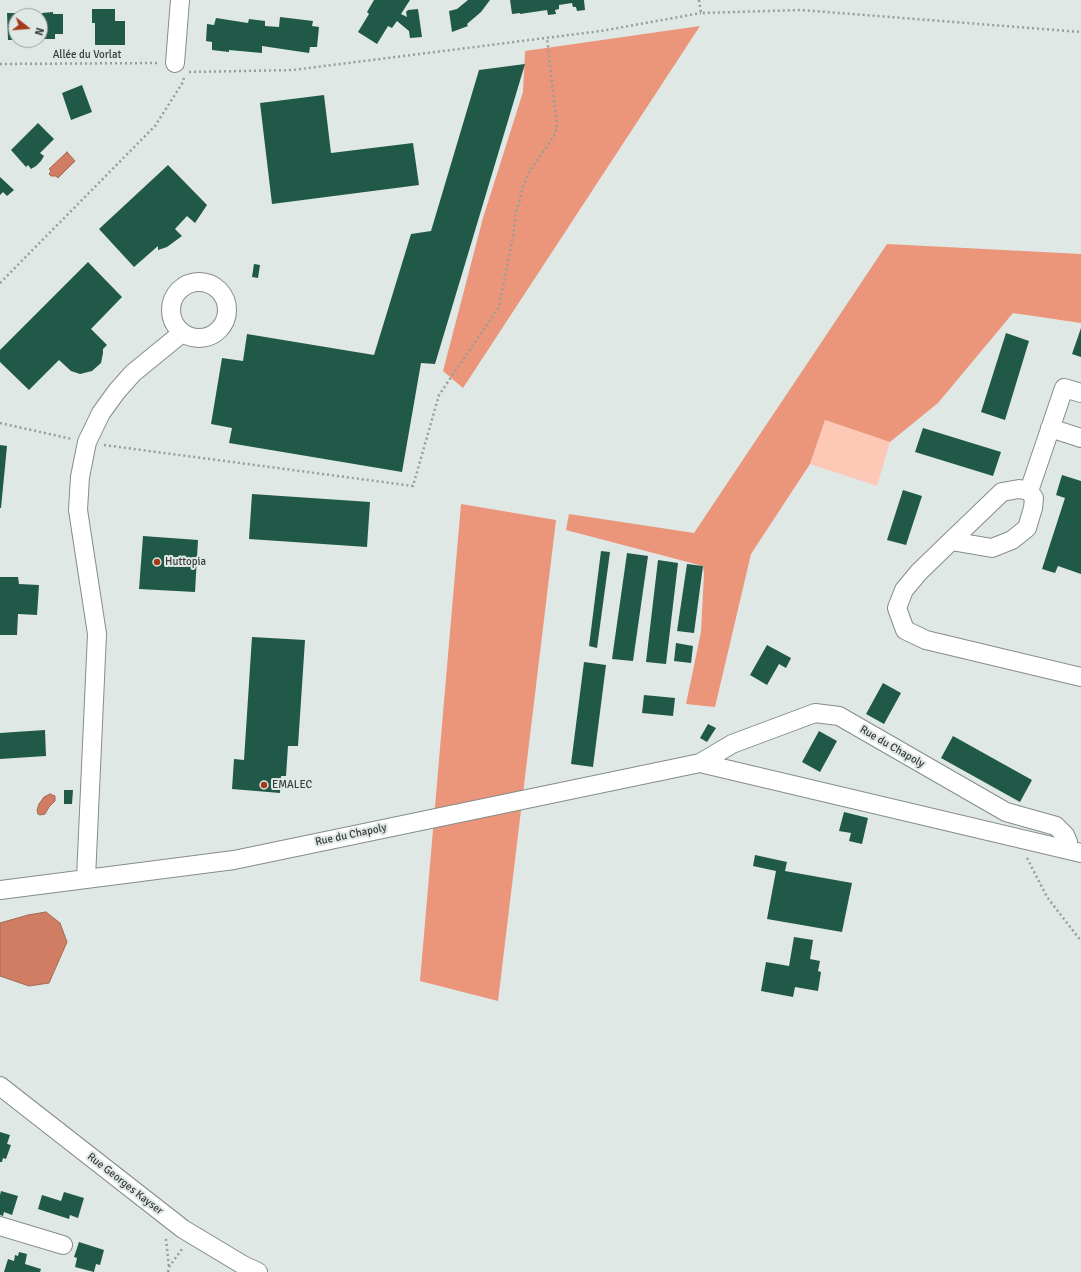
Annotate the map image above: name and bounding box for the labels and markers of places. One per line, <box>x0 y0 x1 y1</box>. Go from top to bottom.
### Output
place label: Huttopia <box>165 555 206 569</box>
marker: Huttopia <box>152 557 162 567</box>
place label: EMALEC <box>272 778 312 792</box>
marker: EMALEC <box>259 780 269 790</box>

